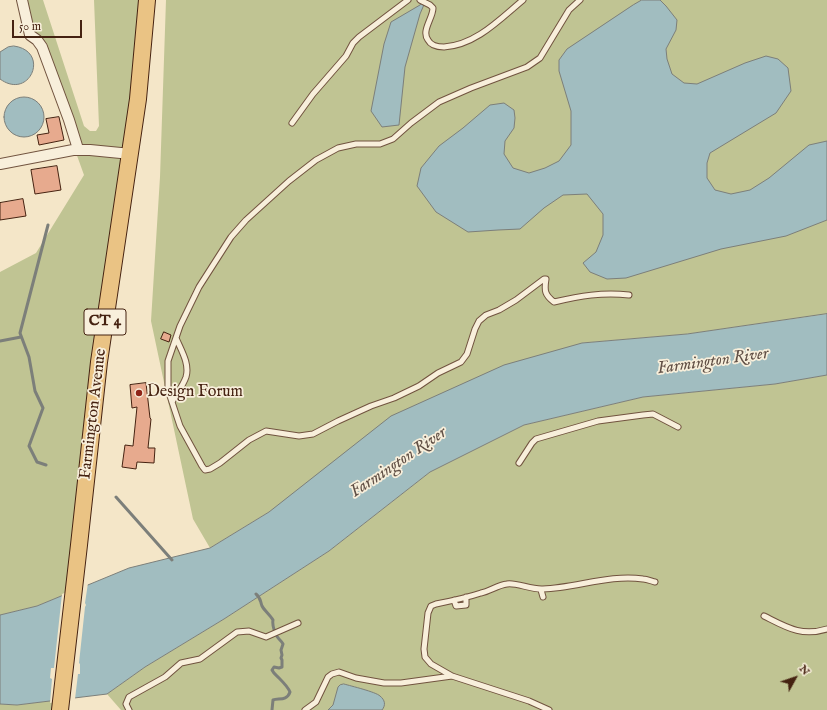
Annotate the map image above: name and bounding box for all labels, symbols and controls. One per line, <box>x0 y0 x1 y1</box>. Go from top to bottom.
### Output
scale bar <box>14 12 84 38</box>
text: 50 m <box>19 19 41 34</box>
road number: CT 4 <box>84 309 126 335</box>
water label: Farmington River <box>656 344 770 380</box>
street label: Farmington Avenue <box>76 348 112 480</box>
place label: Design Forum <box>147 383 243 403</box>
marker: Design Forum <box>134 388 144 398</box>
water label: Farmington River <box>347 423 451 503</box>
north arrow <box>775 658 815 698</box>
text: N <box>796 662 813 678</box>

